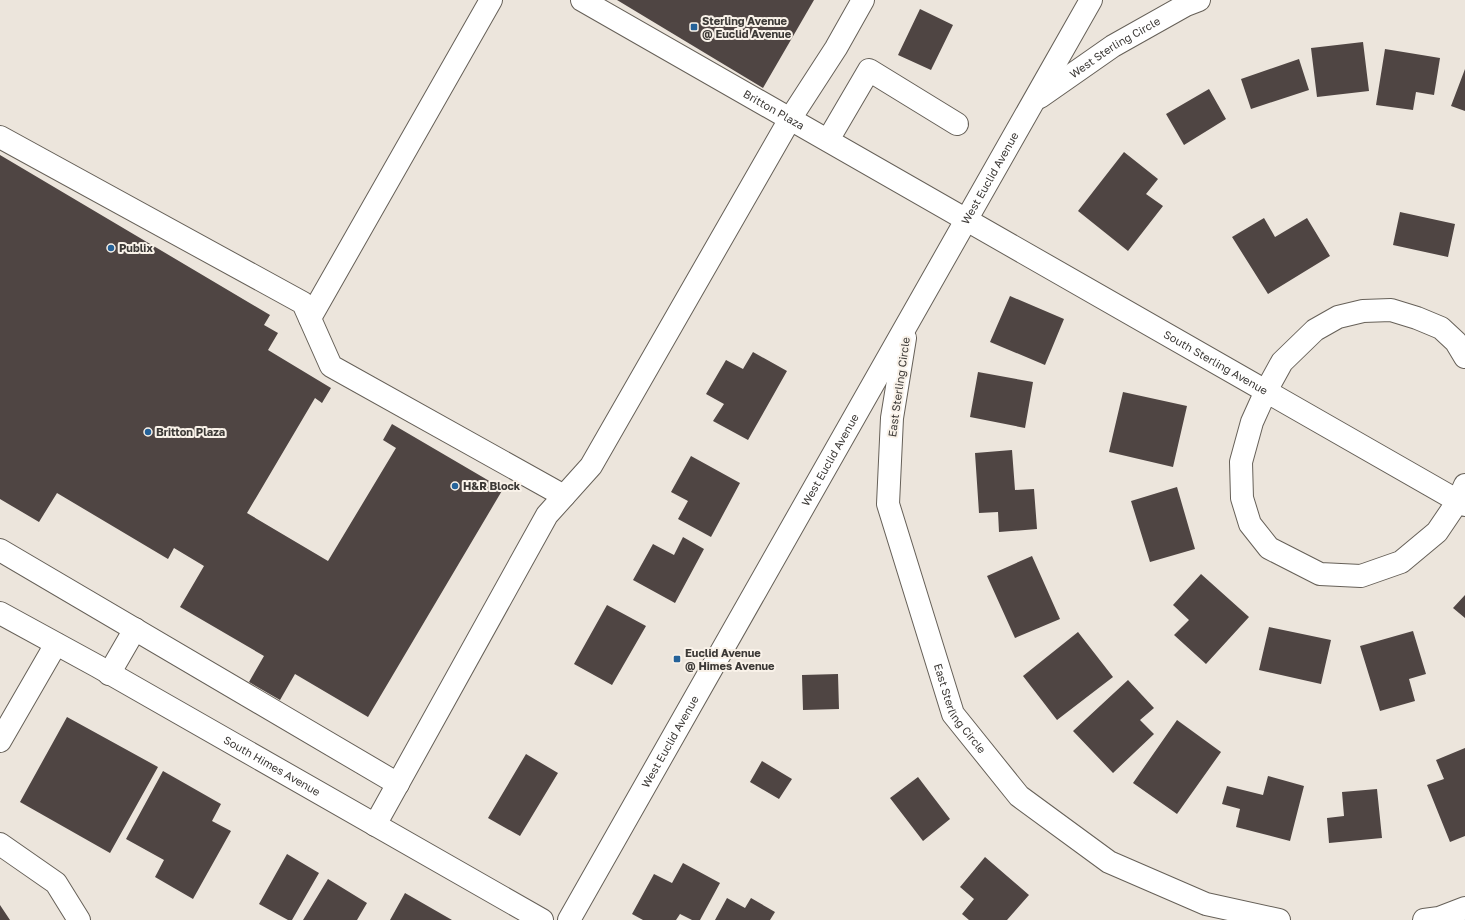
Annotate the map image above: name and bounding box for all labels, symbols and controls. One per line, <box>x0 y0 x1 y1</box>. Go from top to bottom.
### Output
place label: Sterling Avenue @ Euclid Avenue <box>702 14 792 40</box>
street label: West Sterling Circle <box>1067 14 1162 80</box>
marker: Sterling Avenue @ Euclid Avenue <box>689 22 699 32</box>
street label: Britton Plaza <box>741 87 807 132</box>
street label: West Euclid Avenue <box>958 130 1021 226</box>
place label: Publix <box>119 241 153 254</box>
marker: Publix <box>106 243 116 253</box>
street label: South Sterling Avenue <box>1162 327 1270 397</box>
street label: East Sterling Circle <box>885 336 912 438</box>
street label: West Euclid Avenue <box>798 411 861 508</box>
place label: Britton Plaza <box>156 425 225 438</box>
marker: Britton Plaza <box>143 427 153 437</box>
place label: H&R Block <box>463 479 521 492</box>
marker: H&R Block <box>450 481 460 491</box>
place label: Euclid Avenue @ Himes Avenue <box>685 646 775 672</box>
marker: Euclid Avenue @ Himes Avenue <box>672 654 682 664</box>
street label: East Sterling Circle <box>932 662 989 756</box>
street label: West Euclid Avenue <box>638 693 701 790</box>
street label: South Himes Avenue <box>222 733 323 798</box>

